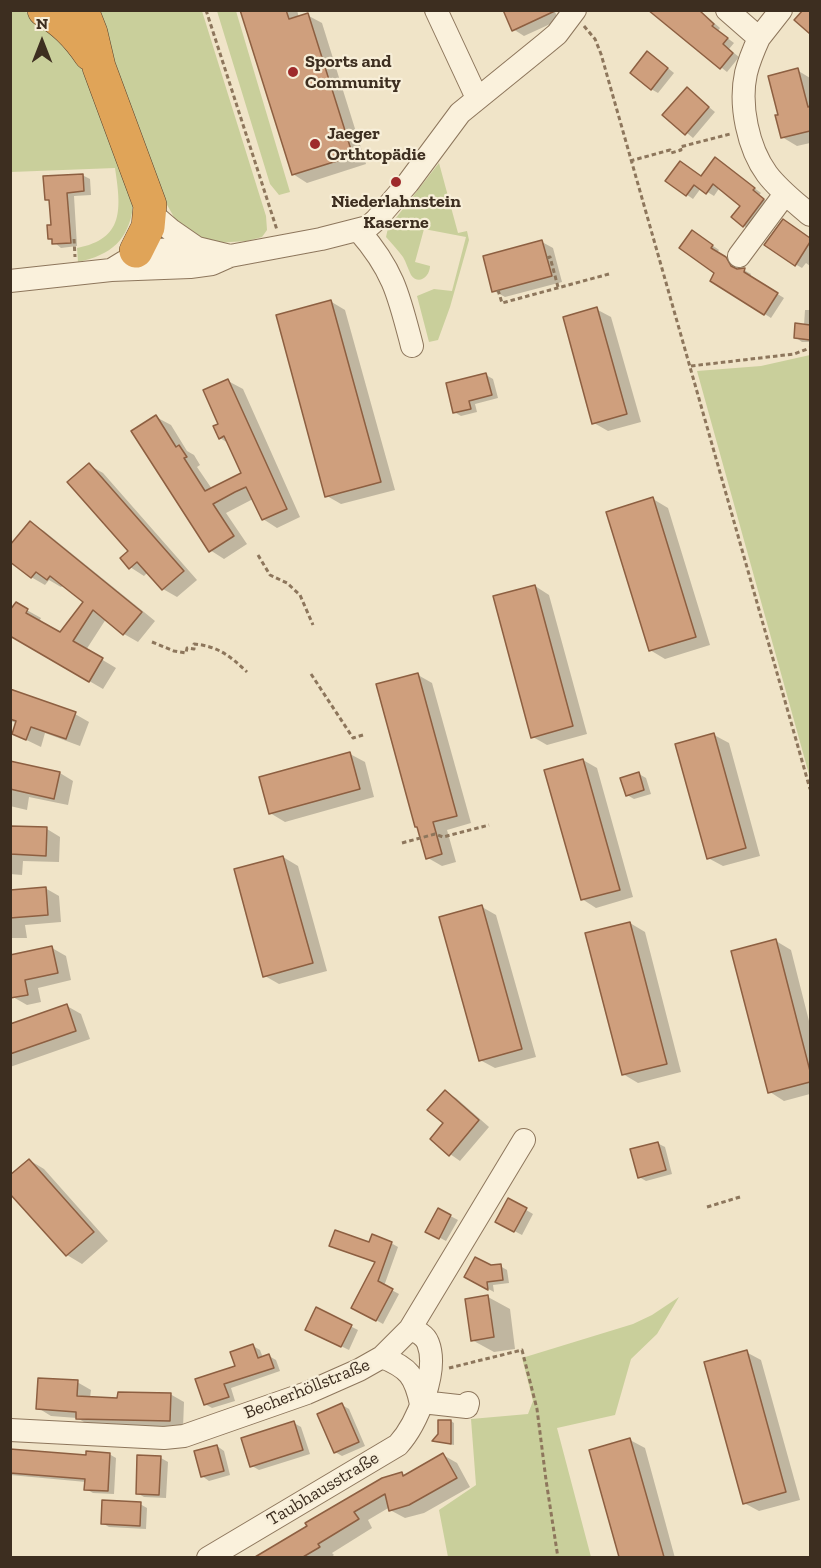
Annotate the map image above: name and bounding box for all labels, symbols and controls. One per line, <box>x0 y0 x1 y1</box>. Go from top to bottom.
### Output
north arrow <box>12 12 72 72</box>
text: N <box>36 14 48 33</box>
place label: Sports and Community <box>305 51 401 94</box>
marker: Sports and Community <box>286 65 300 79</box>
place label: Jaeger Orthtopädie <box>327 123 426 166</box>
marker: Jaeger Orthtopädie <box>308 137 322 151</box>
marker: Niederlahnstein Kaserne <box>389 175 403 189</box>
place label: Niederlahnstein Kaserne <box>331 191 461 234</box>
street label: Becherhöllstraße <box>241 1354 373 1424</box>
street label: Taubhausstraße <box>263 1447 383 1531</box>

